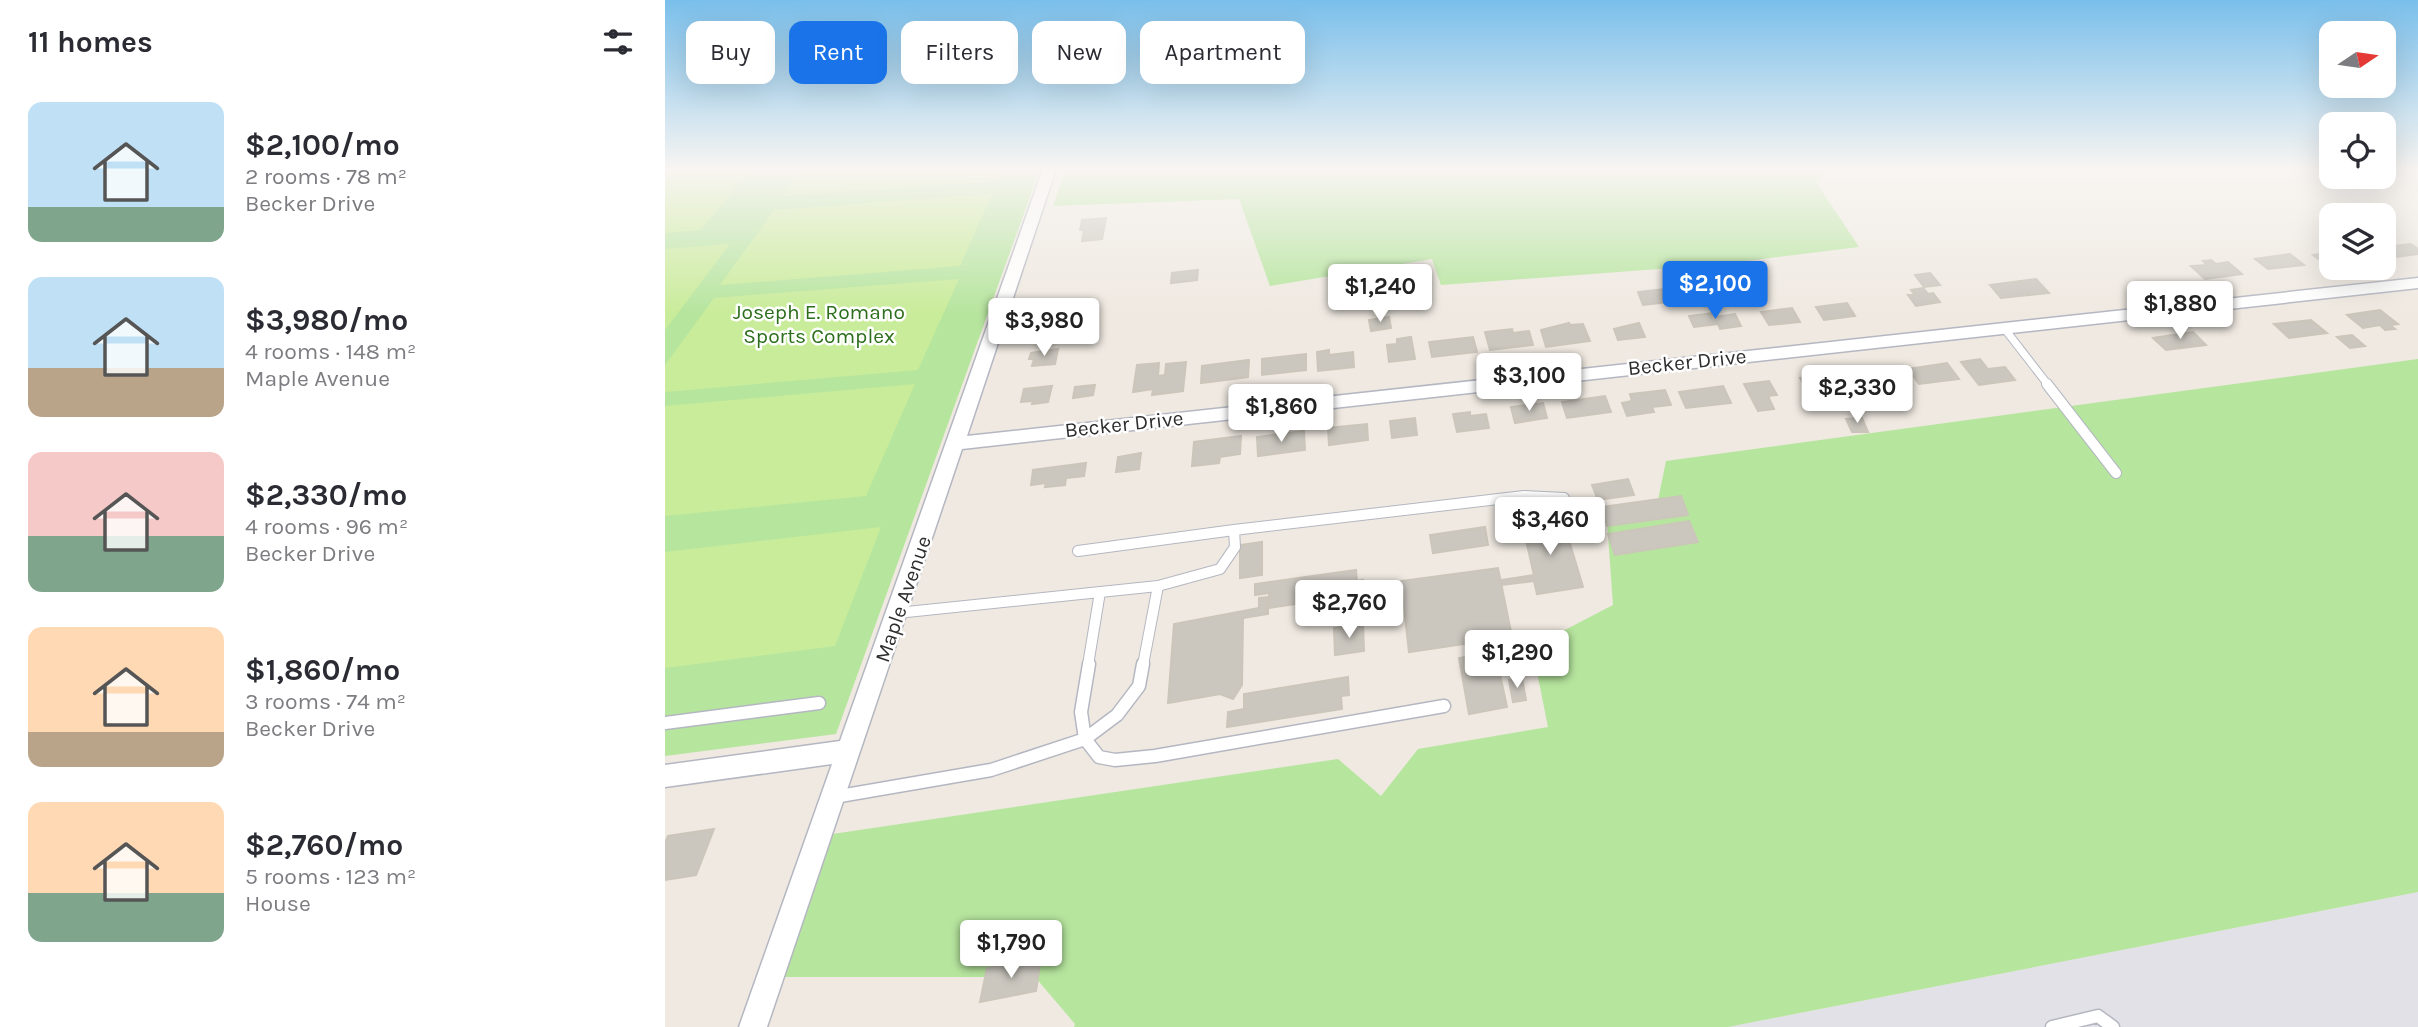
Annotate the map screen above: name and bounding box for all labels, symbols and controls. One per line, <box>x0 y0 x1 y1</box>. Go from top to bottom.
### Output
chip: Buy <box>686 21 775 84</box>
chip: Rent <box>789 21 887 84</box>
chip: Filters <box>901 21 1018 84</box>
chip: New <box>1032 21 1126 84</box>
chip: Apartment <box>1140 21 1305 84</box>
north arrow <box>2319 21 2396 98</box>
map controls <box>2319 21 2396 280</box>
icon: filters <box>599 23 637 61</box>
text: 11 homes <box>28 24 153 60</box>
button: locate <box>2319 112 2396 189</box>
text: $2,100/mo <box>245 127 400 163</box>
icon: home <box>84 130 168 214</box>
text: 2 rooms · 78 m² <box>245 163 407 190</box>
text: Becker Drive <box>245 190 375 217</box>
button: layers <box>2319 203 2396 280</box>
pin: $2,100 <box>1658 262 1772 321</box>
pin: $1,240 <box>1323 264 1437 324</box>
text: $2,100 <box>1679 270 1751 297</box>
text: $1,240 <box>1344 273 1416 300</box>
pin: $1,880 <box>2123 282 2237 341</box>
text: $1,880 <box>2143 290 2217 317</box>
pin: $3,980 <box>987 298 1101 358</box>
park label: Joseph E. Romano Sports Complex <box>733 300 905 348</box>
text: $3,980/mo <box>245 302 408 338</box>
icon: home <box>84 305 168 389</box>
text: $3,980 <box>1004 307 1084 334</box>
text: 4 rooms · 148 m² <box>245 338 416 365</box>
street label: Becker Drive <box>1627 344 1747 380</box>
pin: $3,100 <box>1472 354 1586 413</box>
text: $3,100 <box>1492 362 1566 389</box>
text: Maple Avenue <box>245 365 390 392</box>
pin: $2,330 <box>1800 366 1914 425</box>
text: $2,330 <box>1818 374 1896 401</box>
pin: $1,860 <box>1224 384 1338 444</box>
text: $1,860 <box>1244 393 1318 420</box>
street label: Becker Drive <box>1064 406 1184 442</box>
text: $2,330/mo <box>245 477 407 513</box>
icon: home <box>84 480 168 564</box>
pin: $3,460 <box>1493 498 1607 557</box>
text: $3,460 <box>1511 506 1589 533</box>
text: 4 rooms · 96 m² <box>245 513 408 540</box>
street label: Maple Avenue <box>870 533 936 665</box>
text: Becker Drive <box>245 540 375 567</box>
pin: $2,760 <box>1292 580 1406 640</box>
text: $2,760 <box>1311 589 1387 616</box>
pin: $1,290 <box>1460 630 1574 690</box>
text: $1,290 <box>1481 639 1553 666</box>
text: $1,860/mo <box>245 652 400 688</box>
icon: home <box>84 655 168 739</box>
text: 3 rooms · 74 m² <box>245 688 406 715</box>
text: Becker Drive <box>245 715 375 742</box>
text: $2,760/mo <box>245 827 403 863</box>
icon: home <box>84 830 168 914</box>
text: 5 rooms · 123 m² <box>245 863 416 890</box>
text: House <box>245 890 311 917</box>
pin: $1,790 <box>954 920 1068 980</box>
text: $1,790 <box>976 929 1046 956</box>

